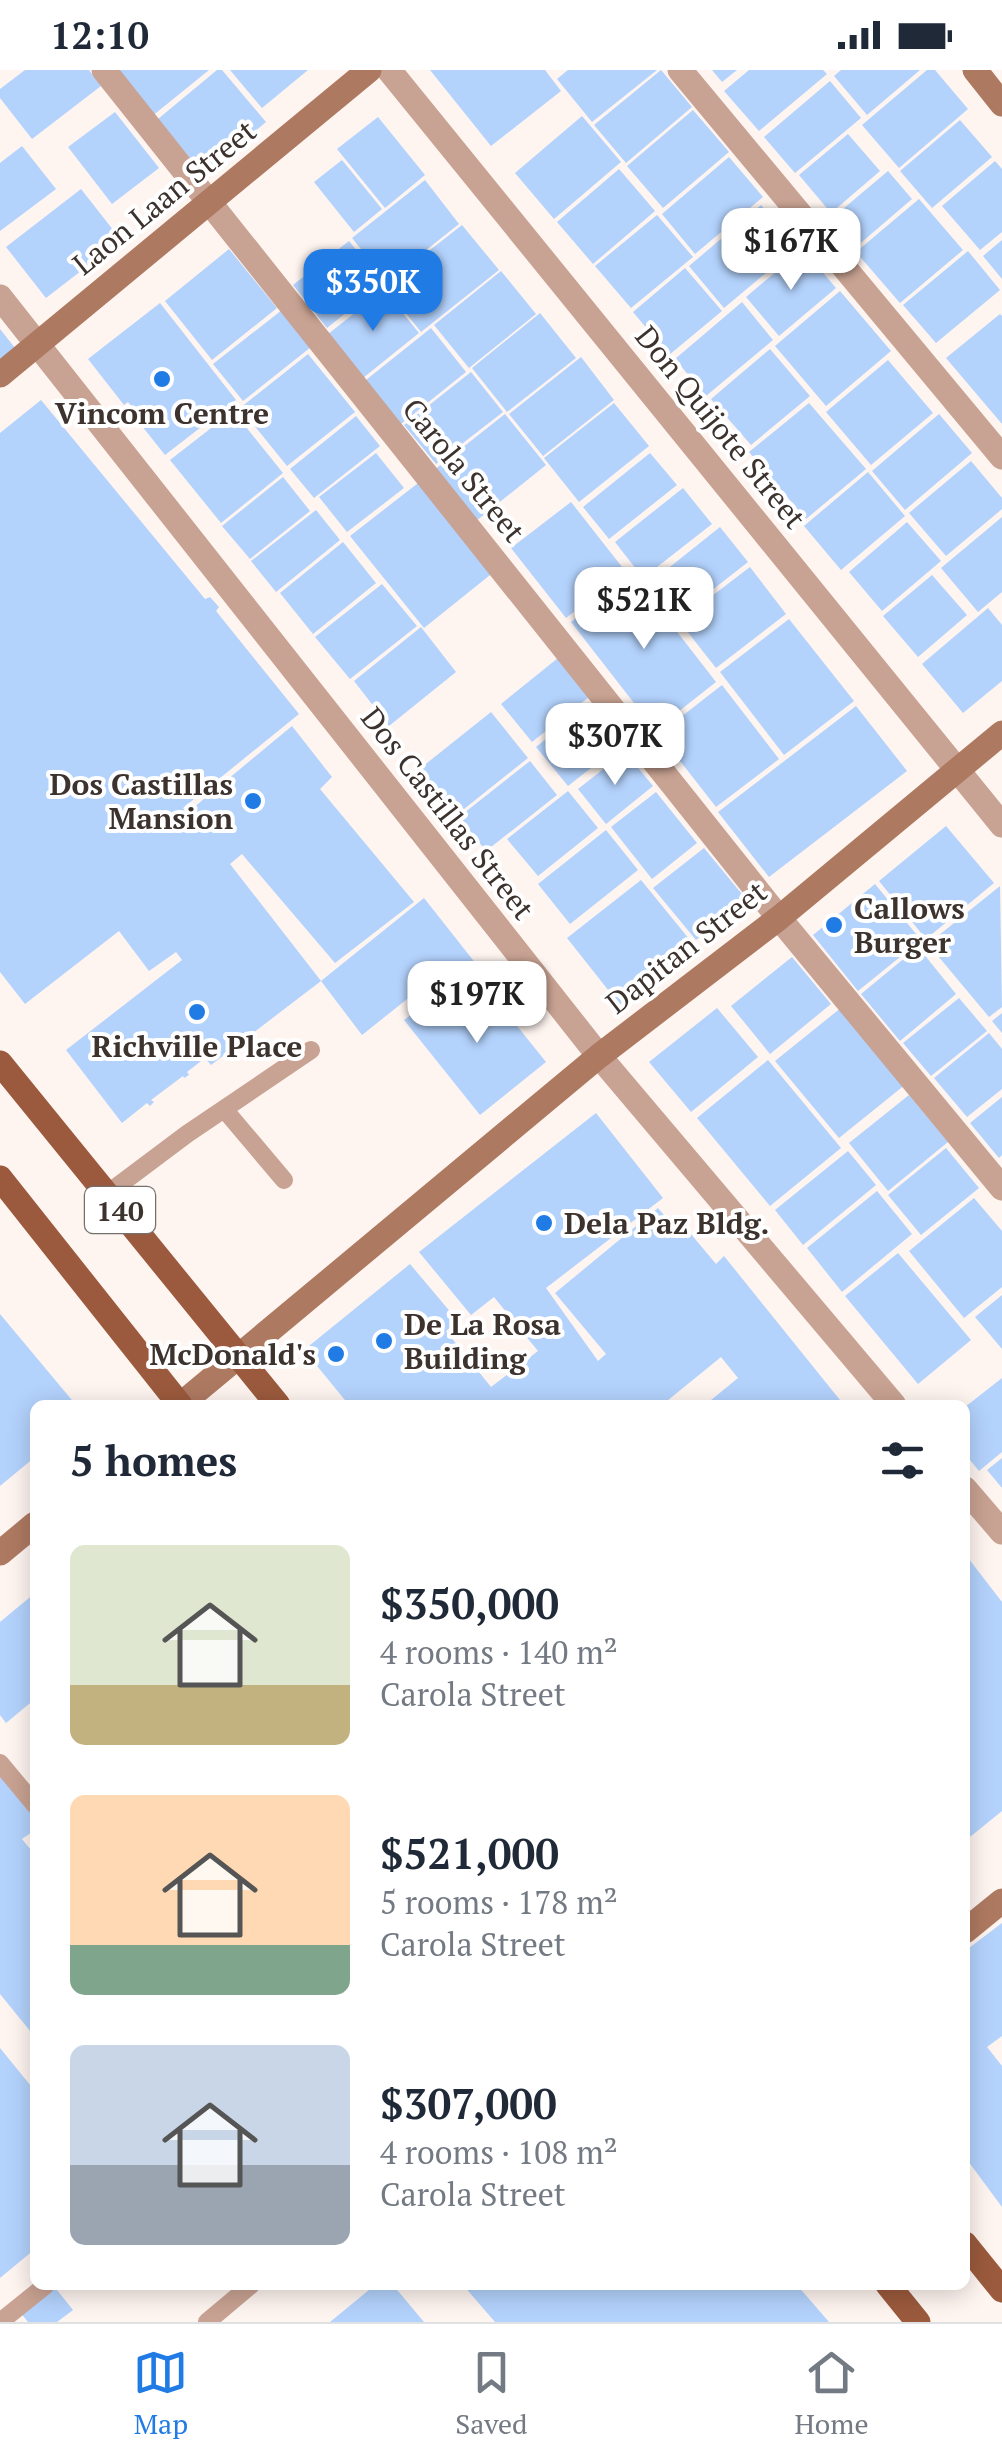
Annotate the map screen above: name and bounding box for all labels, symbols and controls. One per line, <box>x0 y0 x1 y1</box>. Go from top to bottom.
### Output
text: 12:10 <box>50 10 149 60</box>
street label: Laon Laan Street <box>64 111 264 283</box>
pin: $167K <box>721 208 861 293</box>
text: $167K <box>743 219 839 261</box>
pin: $350K <box>303 249 443 334</box>
text: $350K <box>325 260 421 302</box>
street label: Don Quijote Street <box>627 317 815 537</box>
marker: Vincom Centre <box>151 368 173 390</box>
street label: Carola Street <box>394 390 534 550</box>
place label: Vincom Centre <box>55 393 269 433</box>
pin: $521K <box>574 567 714 652</box>
text: $521K <box>596 578 692 620</box>
street label: Dos Castillas Street <box>352 699 544 927</box>
pin: $307K <box>545 703 685 788</box>
text: $307K <box>567 714 663 756</box>
place label: Dos Castillas Mansion <box>49 764 233 838</box>
marker: Dos Castillas Mansion <box>242 790 264 812</box>
street label: Dapitan Street <box>597 872 775 1022</box>
place label: Callows Burger <box>854 888 965 962</box>
marker: Callows Burger <box>823 914 845 936</box>
pin: $197K <box>407 961 547 1046</box>
text: $197K <box>429 972 525 1014</box>
marker: Richville Place <box>186 1001 208 1023</box>
place label: Richville Place <box>92 1026 302 1066</box>
road number: 140 <box>85 1187 155 1233</box>
place label: Dela Paz Bldg. <box>564 1203 769 1243</box>
marker: Dela Paz Bldg. <box>533 1212 555 1234</box>
place label: De La Rosa Building <box>404 1304 561 1378</box>
marker: De La Rosa Building <box>373 1330 395 1352</box>
place label: McDonald's <box>149 1334 316 1374</box>
marker: McDonald's <box>325 1343 347 1365</box>
text: 5 homes <box>70 1432 237 1488</box>
icon: filters <box>875 1433 930 1488</box>
text: $350,000 <box>380 1575 559 1631</box>
icon: home <box>150 1585 270 1705</box>
text: 4 rooms · 140 m² <box>380 1631 618 1673</box>
text: Carola Street <box>380 1673 566 1715</box>
text: $521,000 <box>380 1825 559 1881</box>
icon: home <box>150 1835 270 1955</box>
text: 5 rooms · 178 m² <box>380 1881 618 1923</box>
text: Carola Street <box>380 1923 566 1965</box>
text: $307,000 <box>380 2075 557 2131</box>
icon: home <box>150 2085 270 2205</box>
text: 4 rooms · 108 m² <box>380 2131 618 2173</box>
text: Carola Street <box>380 2173 566 2215</box>
tab: Map <box>133 2345 188 2442</box>
tab: Saved <box>455 2345 528 2442</box>
tab: Home <box>794 2345 869 2442</box>

